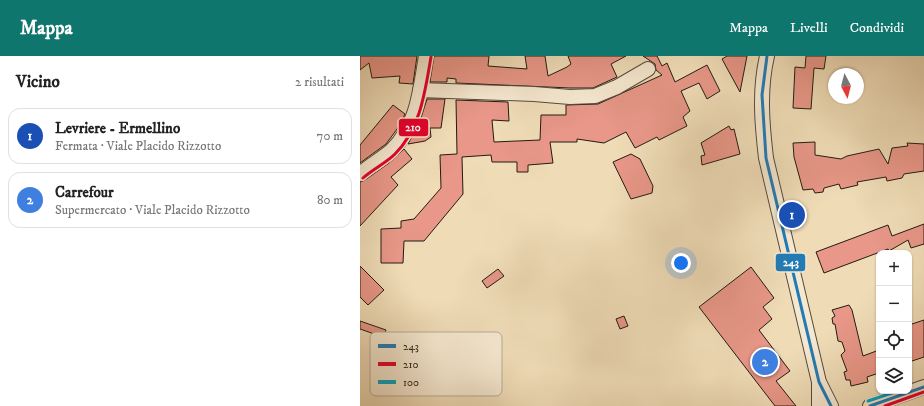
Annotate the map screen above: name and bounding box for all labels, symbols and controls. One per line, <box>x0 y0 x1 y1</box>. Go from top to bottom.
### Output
text: Mappa <box>20 17 73 40</box>
text: Mappa <box>729 19 768 37</box>
text: Livelli <box>790 19 828 37</box>
text: Condividi <box>850 19 904 37</box>
north arrow <box>828 68 864 104</box>
text: Vicino <box>16 71 60 93</box>
text: 2 risultati <box>295 74 344 90</box>
line badge: 210 <box>398 118 429 137</box>
text: Levriere - Ermellino <box>55 119 180 138</box>
text: 210 <box>405 121 421 135</box>
text: 1 <box>28 128 32 144</box>
text: 70 m <box>317 128 343 144</box>
text: Fermata · Viale Placido Rizzotto <box>55 138 221 154</box>
text: Carrefour <box>55 183 114 202</box>
text: 2 <box>27 192 33 208</box>
text: 80 m <box>317 192 343 208</box>
pin: 1 <box>779 200 805 230</box>
text: Supermercato · Viale Placido Rizzotto <box>55 202 250 218</box>
map controls <box>876 250 912 394</box>
button: + <box>876 250 912 286</box>
your location <box>671 253 691 273</box>
line badge: 243 <box>775 253 806 272</box>
text: 243 <box>783 256 799 270</box>
button: − <box>876 286 912 322</box>
button: locate <box>876 322 912 358</box>
legend <box>370 332 502 396</box>
text: 243 <box>403 340 419 354</box>
pin: 2 <box>752 347 778 377</box>
text: 210 <box>403 358 418 372</box>
button: layers <box>876 358 912 394</box>
text: 100 <box>403 376 419 390</box>

